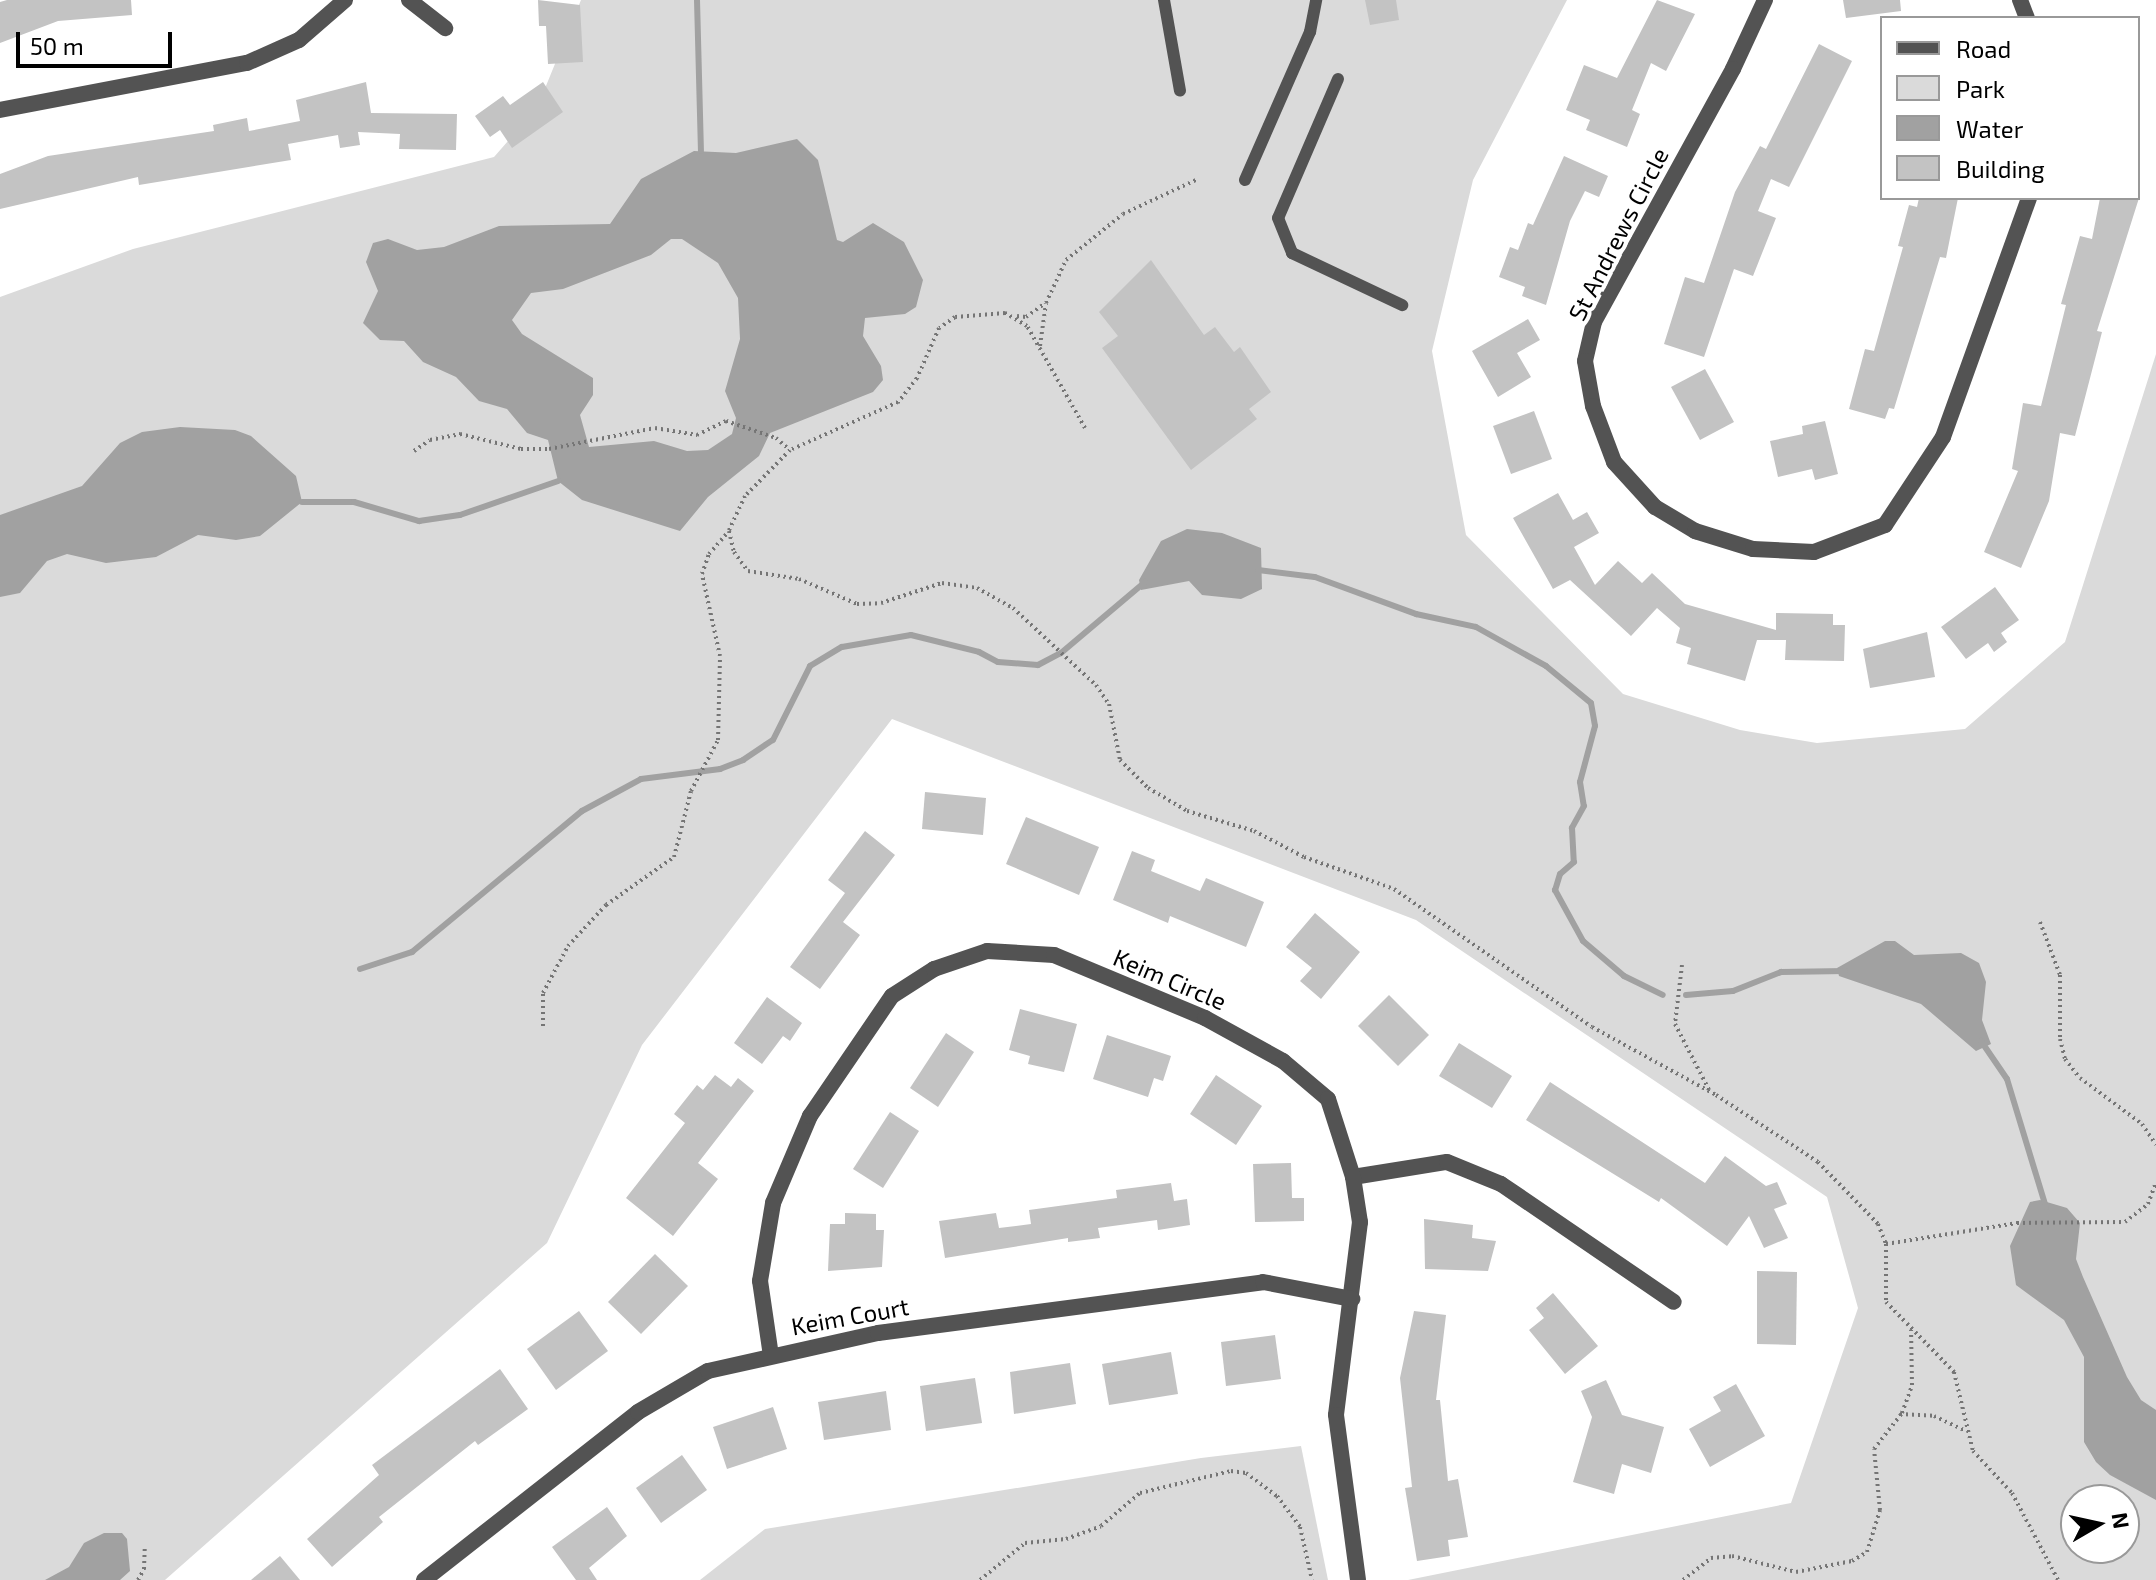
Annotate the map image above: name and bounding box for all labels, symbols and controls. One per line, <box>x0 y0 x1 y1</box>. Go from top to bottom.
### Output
scale bar <box>20 16 176 66</box>
legend <box>1880 16 2140 200</box>
text: 50 m <box>30 31 84 60</box>
text: Road <box>1956 34 2011 63</box>
text: Park <box>1956 74 2005 103</box>
text: Water <box>1956 114 2023 143</box>
street label: St Andrews Circle <box>1562 143 1674 325</box>
text: Building <box>1956 154 2045 183</box>
street label: Keim Circle <box>1109 942 1231 1016</box>
street label: Keim Court <box>789 1291 911 1341</box>
north arrow <box>2060 1484 2140 1564</box>
text: N <box>2108 1511 2136 1530</box>

